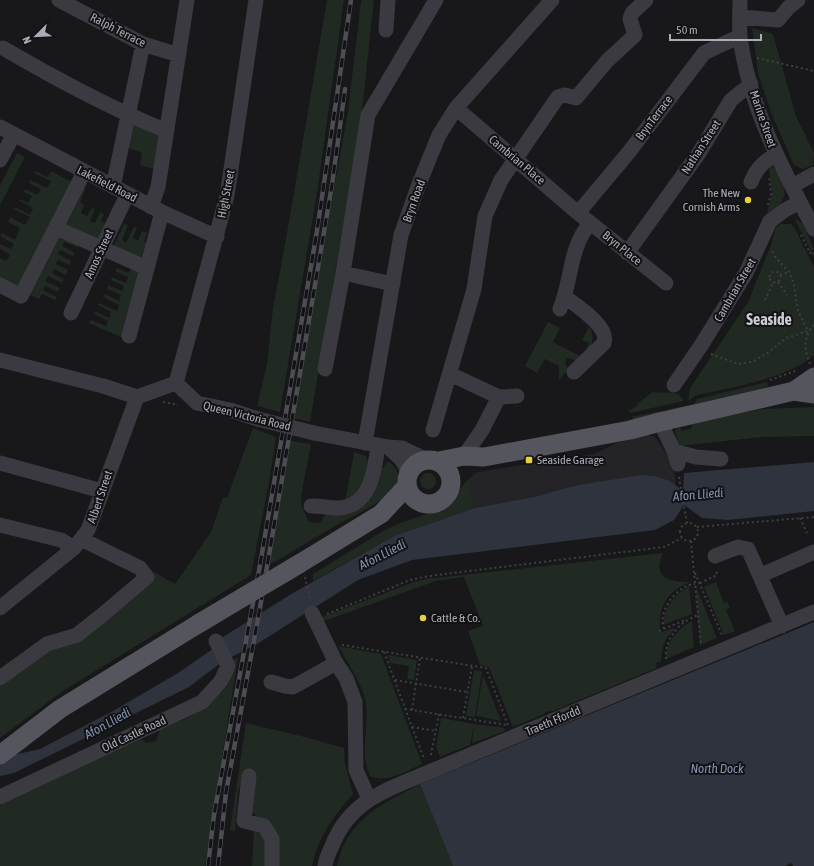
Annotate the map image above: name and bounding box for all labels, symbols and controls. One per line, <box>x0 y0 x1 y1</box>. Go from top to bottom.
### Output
street label: Ralph Terrace <box>88 10 148 50</box>
north arrow <box>16 16 56 56</box>
scale bar <box>670 16 761 42</box>
text: 50 m <box>676 23 698 37</box>
text: N <box>20 35 34 45</box>
street label: Marine Street <box>747 89 779 150</box>
street label: BrynTerrace <box>633 93 675 143</box>
street label: Nathan Street <box>678 117 724 177</box>
street label: Cambrian Place <box>486 132 548 188</box>
street label: Lakefield Road <box>75 163 139 205</box>
street label: High Street <box>214 168 238 219</box>
street label: Bryn Road <box>400 178 428 224</box>
place label: The New Cornish Arms <box>683 186 740 214</box>
marker: The New Cornish Arms <box>743 195 753 205</box>
street label: Amos Street <box>82 227 117 281</box>
street label: Bryn Place <box>600 228 644 268</box>
street label: Cambrian Street <box>711 255 759 324</box>
district label: Seaside <box>746 310 792 328</box>
street label: Queen Victoria Road <box>202 398 292 434</box>
place label: Seaside Garage <box>537 453 604 467</box>
marker: Seaside Garage <box>524 455 534 465</box>
street label: Albert Street <box>84 468 116 525</box>
water label: Afon Lliedi <box>671 485 724 504</box>
water label: Afon Lliedi <box>355 536 408 573</box>
place label: Cattle & Co. <box>431 611 480 625</box>
marker: Cattle & Co. <box>418 613 428 623</box>
street label: Traeth Ffordd <box>523 703 583 739</box>
water label: Afon Lliedi <box>81 705 133 743</box>
street label: Old Castle Road <box>100 713 168 755</box>
water label: North Dock <box>690 761 744 776</box>

